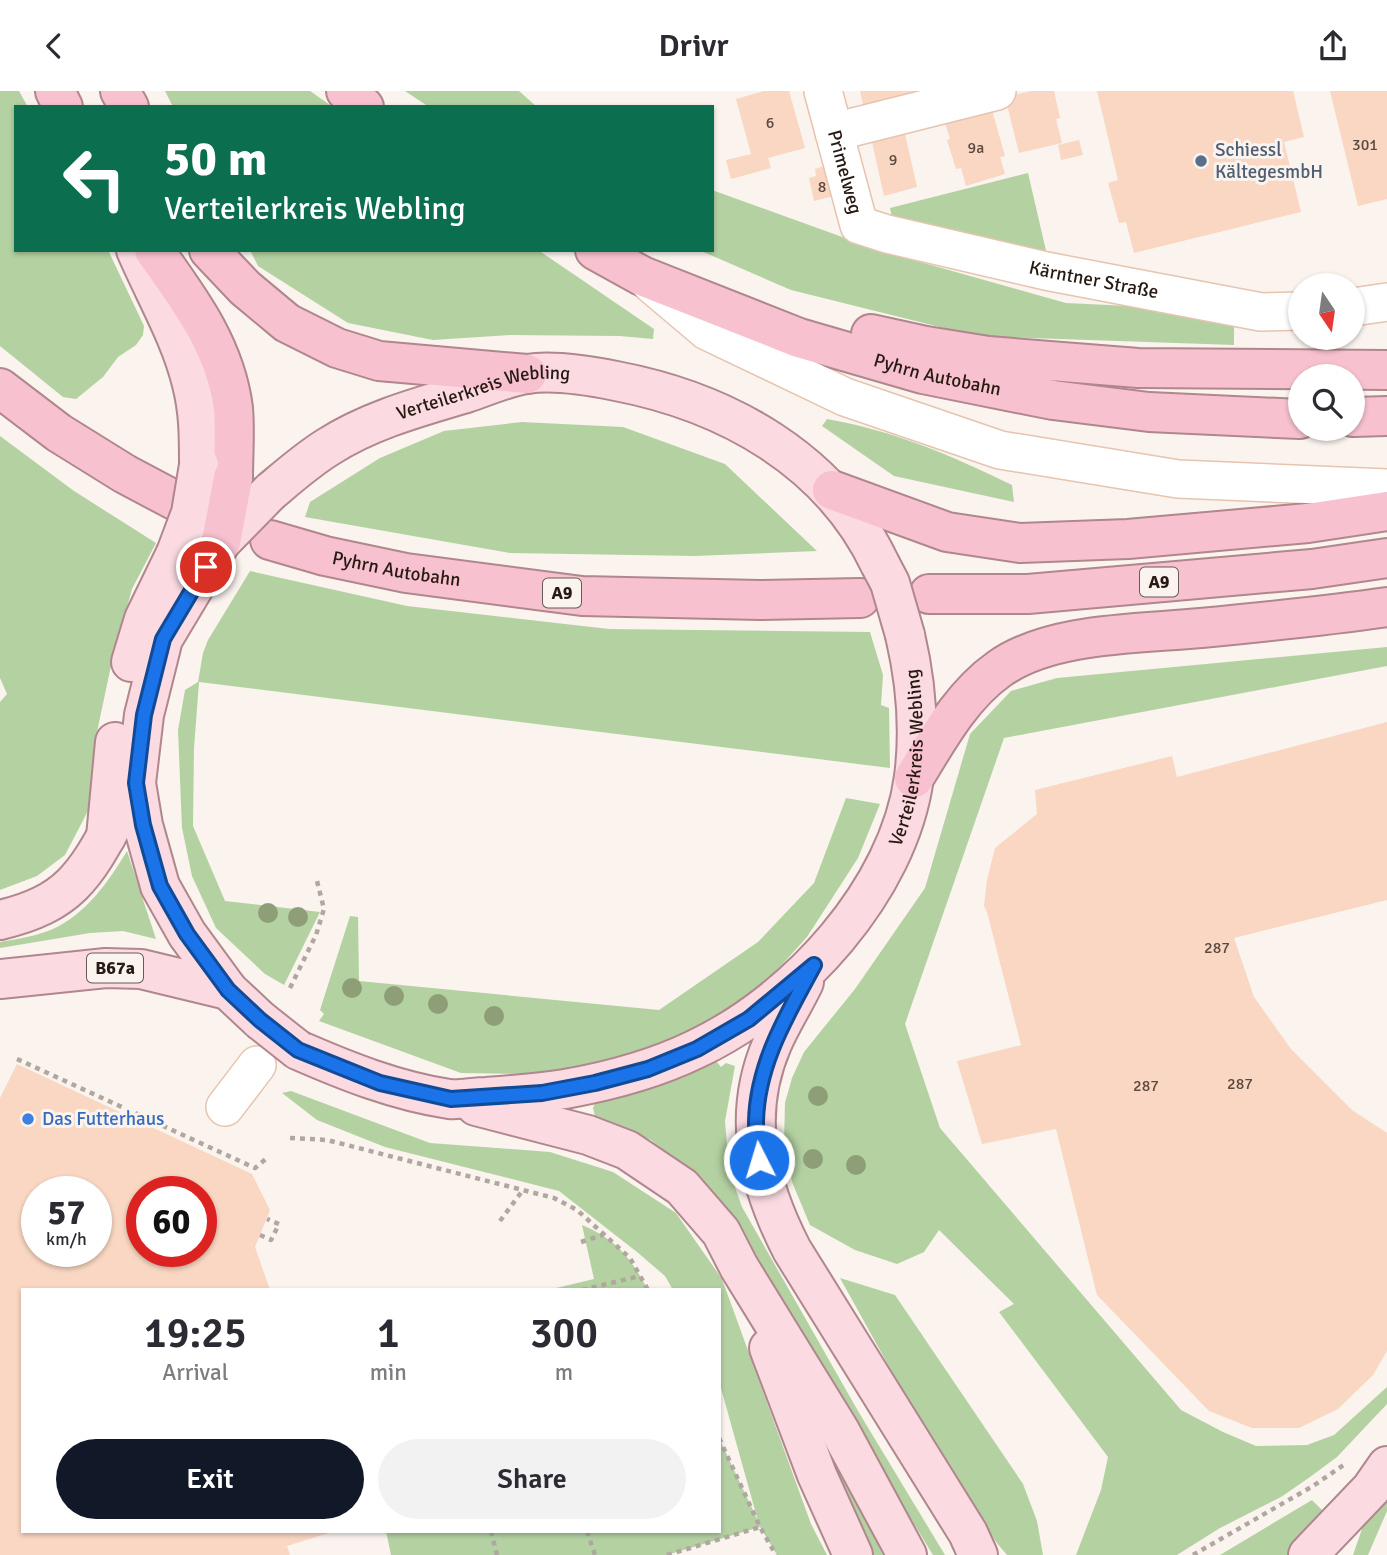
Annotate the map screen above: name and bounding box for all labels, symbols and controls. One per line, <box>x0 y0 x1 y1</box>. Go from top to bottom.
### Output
text: Drivr <box>658 26 729 65</box>
icon: back <box>35 27 73 65</box>
icon: share <box>1314 27 1352 65</box>
house number: 6 <box>766 113 774 133</box>
street label: Primelweg <box>822 127 868 217</box>
text: 50 m <box>164 129 267 189</box>
icon: left <box>49 133 140 224</box>
house number: 301 <box>1352 135 1378 155</box>
house number: 9a <box>968 138 984 158</box>
place label: Schiessl KältegesmbH <box>1215 138 1323 184</box>
house number: 9 <box>889 150 897 170</box>
marker: Schiessl KältegesmbH <box>1193 153 1209 169</box>
house number: 8 <box>818 177 826 197</box>
text: Verteilerkreis Webling <box>164 189 466 228</box>
street label: Kärntner Straße <box>1027 255 1160 304</box>
north arrow <box>1288 273 1365 350</box>
map controls <box>1288 273 1365 441</box>
street label: Pyhrn Autobahn <box>871 348 1003 401</box>
street label: Verteilerkreis Webling <box>393 361 571 426</box>
button: search <box>1288 364 1365 441</box>
pin <box>176 537 236 597</box>
street label: Pyhrn Autobahn <box>330 546 462 592</box>
icon: arrive <box>187 548 225 586</box>
road number: A9 <box>1140 567 1178 596</box>
road number: A9 <box>543 579 581 607</box>
street label: Verteilerkreis Webling <box>884 668 929 850</box>
house number: 287 <box>1204 938 1230 958</box>
road number: B67a <box>87 953 143 983</box>
house number: 287 <box>1227 1074 1253 1094</box>
house number: 287 <box>1133 1076 1159 1096</box>
place label: Das Futterhaus <box>42 1107 164 1131</box>
marker: Das Futterhaus <box>20 1111 36 1127</box>
position arrow <box>722 1123 796 1197</box>
speed limit sign: 60 <box>126 1176 217 1267</box>
text: 57 <box>48 1191 85 1234</box>
text: km/h <box>46 1228 87 1250</box>
text: 19:25 <box>144 1308 247 1359</box>
text: 1 <box>377 1308 400 1359</box>
text: 300 <box>530 1308 598 1359</box>
text: Arrival <box>162 1358 228 1387</box>
text: min <box>370 1358 407 1387</box>
text: m <box>555 1358 573 1387</box>
button: Exit <box>56 1439 364 1519</box>
button: Share <box>378 1439 686 1519</box>

